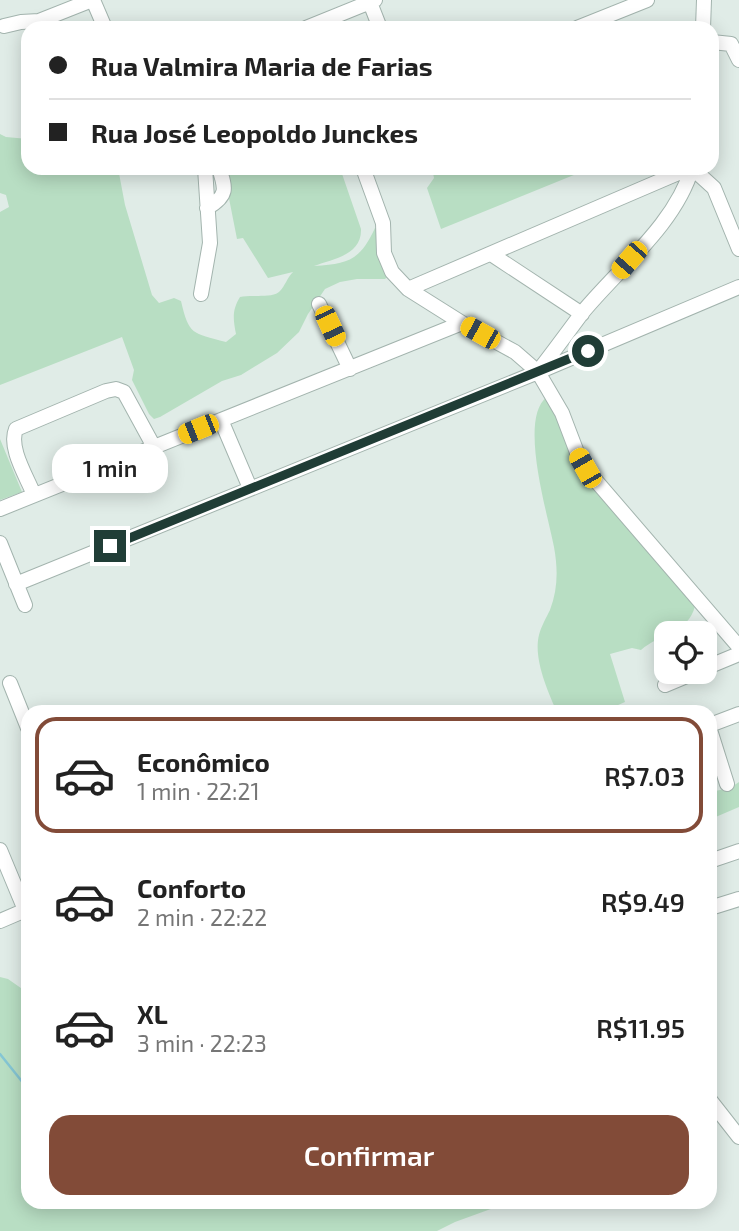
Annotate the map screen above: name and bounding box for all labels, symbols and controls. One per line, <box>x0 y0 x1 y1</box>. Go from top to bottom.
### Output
text: Rua Valmira Maria de Farias <box>91 50 433 81</box>
text: Rua José Leopoldo Junckes <box>91 117 418 148</box>
car <box>608 237 651 283</box>
car <box>312 303 349 349</box>
car <box>457 314 504 352</box>
route start <box>572 335 604 367</box>
car <box>175 411 222 447</box>
callout: 1 min <box>52 444 168 494</box>
car <box>566 445 605 491</box>
text: 1 min <box>83 454 137 482</box>
route end <box>94 530 126 562</box>
map controls <box>654 621 717 684</box>
button: locate <box>654 621 717 684</box>
icon: car <box>53 744 116 807</box>
text: Econômico <box>137 746 270 777</box>
text: R$7.03 <box>604 760 685 791</box>
text: 1 min · 22:21 <box>137 777 260 805</box>
icon: car <box>53 870 116 933</box>
text: Conforto <box>137 872 246 903</box>
text: R$9.49 <box>601 886 685 917</box>
text: 2 min · 22:22 <box>137 903 267 931</box>
icon: car <box>53 996 116 1059</box>
text: XL <box>137 998 168 1029</box>
text: R$11.95 <box>596 1012 685 1043</box>
text: 3 min · 22:23 <box>137 1029 267 1057</box>
button: Confirmar <box>49 1115 689 1195</box>

